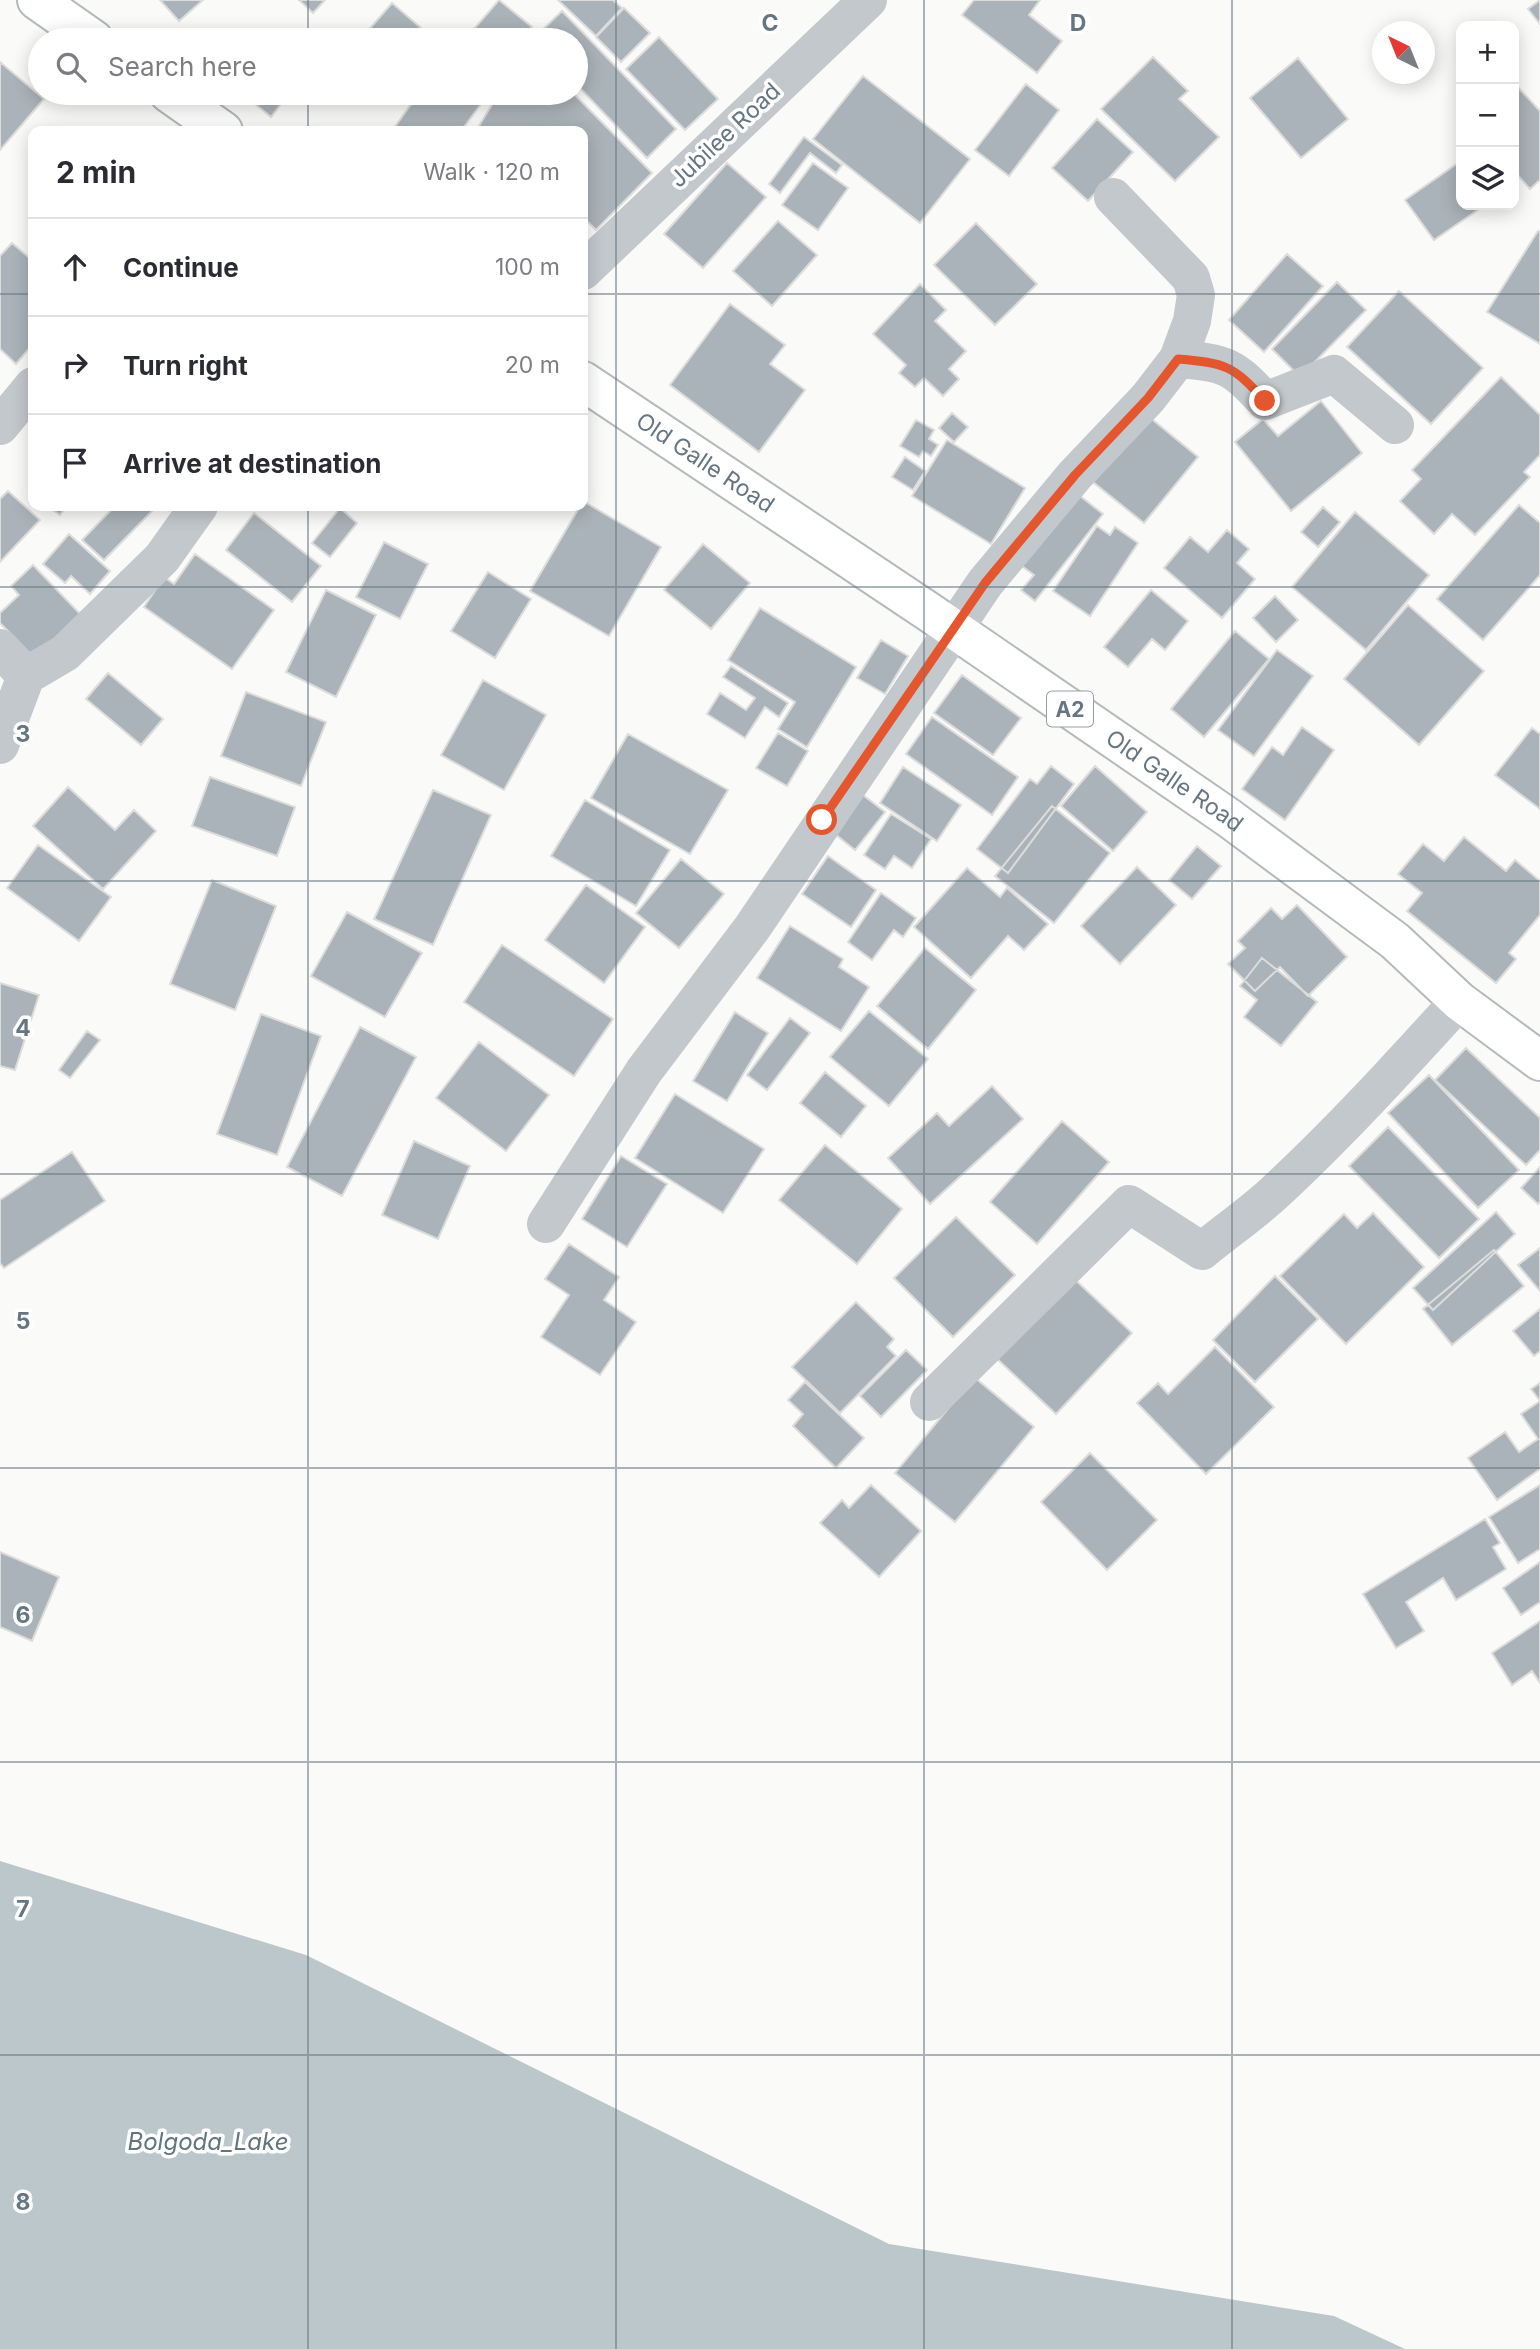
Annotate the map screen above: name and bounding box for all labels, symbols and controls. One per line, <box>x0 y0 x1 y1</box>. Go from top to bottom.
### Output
text: C <box>761 9 779 37</box>
text: D <box>1070 9 1086 37</box>
north arrow <box>1372 21 1435 84</box>
map controls <box>1456 21 1519 210</box>
button: + <box>1456 21 1519 84</box>
search box <box>28 28 588 105</box>
icon: search <box>52 48 90 86</box>
text: Search here <box>108 51 257 82</box>
street label: Jubilee Road <box>664 77 786 193</box>
button: − <box>1456 84 1519 147</box>
button: layers <box>1456 147 1519 210</box>
text: 2 min <box>56 154 136 190</box>
text: Walk · 120 m <box>423 158 560 186</box>
icon: ahead <box>56 248 94 286</box>
text: Continue <box>123 252 239 283</box>
text: 100 m <box>495 253 560 281</box>
icon: right <box>56 346 94 384</box>
text: Turn right <box>123 350 248 381</box>
text: 20 m <box>505 351 560 379</box>
route end <box>1249 385 1280 416</box>
street label: Old Galle Road <box>631 406 780 519</box>
icon: arrive <box>56 444 94 482</box>
text: Arrive at destination <box>123 448 382 479</box>
road number: A2 <box>1047 692 1093 726</box>
text: 3 <box>16 720 30 748</box>
street label: Old Galle Road <box>1101 724 1249 838</box>
route start <box>806 804 837 835</box>
text: 4 <box>15 1014 31 1042</box>
text: 5 <box>16 1307 30 1335</box>
text: 6 <box>16 1601 30 1629</box>
text: 7 <box>16 1895 30 1923</box>
water label: Bolgoda_Lake <box>128 2127 289 2156</box>
text: 8 <box>16 2188 30 2216</box>

